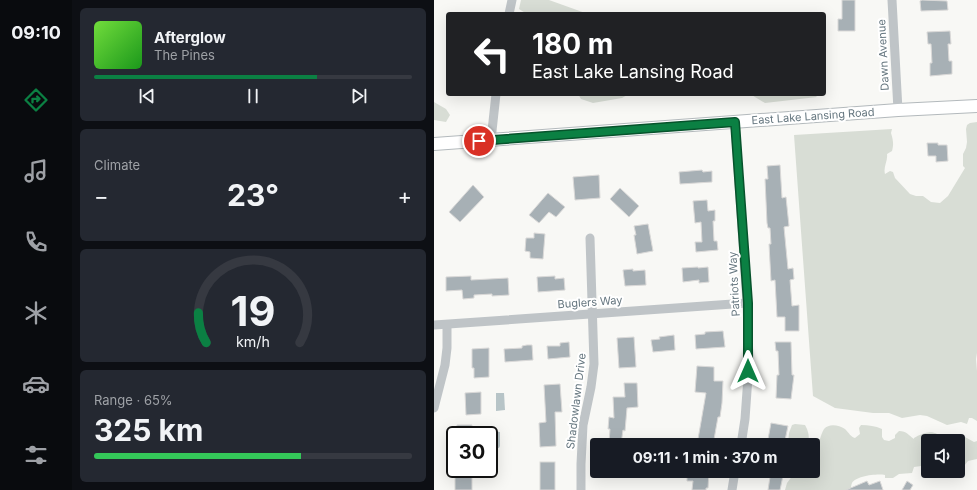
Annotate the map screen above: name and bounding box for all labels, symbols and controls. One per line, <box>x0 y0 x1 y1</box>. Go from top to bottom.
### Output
street label: Dawn Avenue <box>874 19 892 91</box>
text: 09:10 <box>11 22 61 43</box>
text: 180 m <box>532 27 613 61</box>
text: Afterglow <box>154 28 226 47</box>
icon: left <box>466 28 518 80</box>
text: The Pines <box>154 47 215 63</box>
text: East Lake Lansing Road <box>532 61 734 82</box>
icon: previous <box>136 85 158 107</box>
icon: pause <box>242 85 264 107</box>
icon: next <box>348 85 370 107</box>
icon: directions <box>22 86 50 114</box>
street label: East Lake Lansing Road <box>751 105 875 127</box>
pin <box>462 124 496 158</box>
icon: arrive <box>468 130 490 152</box>
icon: music <box>22 157 50 185</box>
text: Climate <box>94 157 140 173</box>
text: 23° <box>227 177 279 213</box>
text: − <box>94 183 109 209</box>
text: + <box>397 183 412 209</box>
icon: phone <box>22 228 50 256</box>
street label: Patriots Way <box>725 251 743 317</box>
text: 19 <box>231 286 275 336</box>
street label: Buglers Way <box>557 293 623 311</box>
icon: climate <box>22 299 50 327</box>
text: km/h <box>236 333 270 350</box>
position arrow <box>727 350 769 392</box>
street label: Shadowlawn Drive <box>563 352 589 450</box>
icon: car <box>22 370 50 398</box>
text: Range · 65% <box>94 392 173 408</box>
text: 325 km <box>94 412 203 448</box>
speed limit sign: 30 <box>446 426 498 478</box>
map controls <box>921 434 965 478</box>
button: sound <box>921 434 965 478</box>
icon: filters <box>22 441 50 469</box>
text: 09:11 · 1 min · 370 m <box>633 448 777 467</box>

